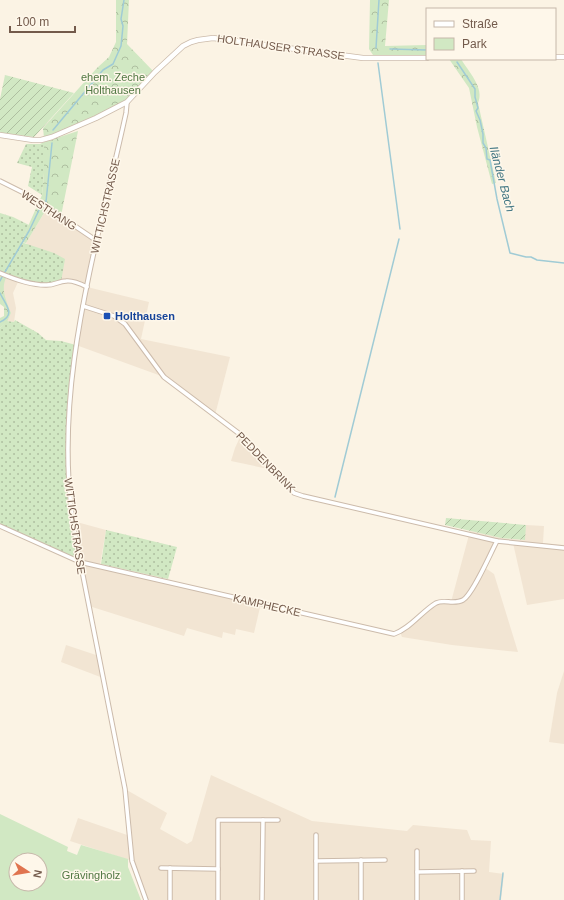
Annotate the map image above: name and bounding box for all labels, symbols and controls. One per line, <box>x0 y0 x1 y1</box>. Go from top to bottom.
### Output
scale bar <box>10 8 75 34</box>
legend <box>426 8 556 60</box>
text: 100 m <box>16 15 49 29</box>
text: Straße <box>462 17 498 31</box>
street label: HOLTHAUSER STRASSE <box>216 32 346 62</box>
text: Park <box>462 37 488 51</box>
park label: ehem. Zeche Holthausen <box>81 71 145 96</box>
water label: Iländer Bach <box>487 145 518 214</box>
street label: WITTICHSTRASSE <box>88 157 122 255</box>
street label: WESTHANG <box>19 188 79 232</box>
place label: Holthausen <box>115 310 175 322</box>
marker: Holthausen <box>102 311 112 321</box>
street label: PEDDENBRINK <box>234 429 298 495</box>
street label: WITTICHSTRASSE <box>62 477 88 575</box>
street label: KAMPHECKE <box>232 591 302 619</box>
north arrow <box>8 852 48 892</box>
text: N <box>31 869 44 879</box>
park label: Grävingholz <box>62 869 120 881</box>

